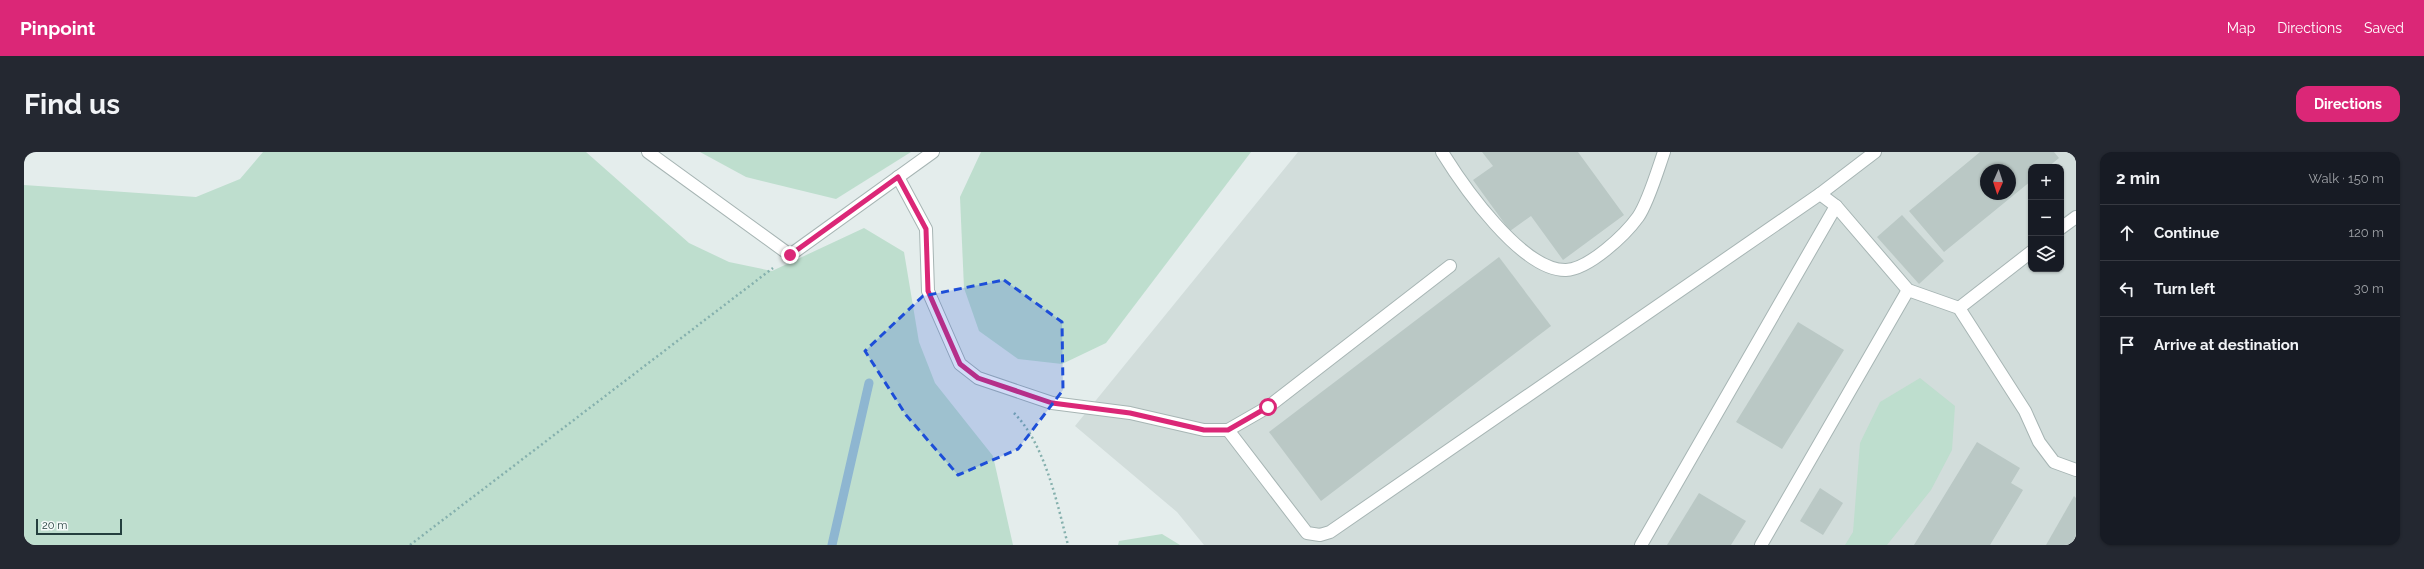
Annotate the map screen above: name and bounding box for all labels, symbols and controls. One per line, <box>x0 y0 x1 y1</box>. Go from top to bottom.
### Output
text: Pinpoint <box>20 17 95 39</box>
text: Map <box>2227 20 2255 36</box>
text: Directions <box>2277 20 2342 36</box>
text: Saved <box>2364 20 2404 36</box>
button: Directions <box>2296 86 2400 122</box>
text: Find us <box>24 88 120 121</box>
north arrow <box>1980 164 2016 200</box>
map controls <box>2028 164 2064 272</box>
button: + <box>2028 164 2064 200</box>
text: 2 min <box>2116 168 2160 188</box>
text: Walk · 150 m <box>2309 171 2384 186</box>
button: − <box>2028 200 2064 236</box>
icon: ahead <box>2116 222 2138 244</box>
text: Continue <box>2154 224 2219 242</box>
text: 120 m <box>2348 225 2384 240</box>
button: layers <box>2028 236 2064 272</box>
route end <box>781 246 799 264</box>
icon: left <box>2116 278 2138 300</box>
text: Turn left <box>2154 280 2215 298</box>
text: 30 m <box>2354 281 2384 296</box>
icon: arrive <box>2116 334 2138 356</box>
text: Arrive at destination <box>2154 336 2299 354</box>
route start <box>1259 398 1277 416</box>
scale bar <box>36 517 122 536</box>
text: 20 m <box>42 519 67 532</box>

